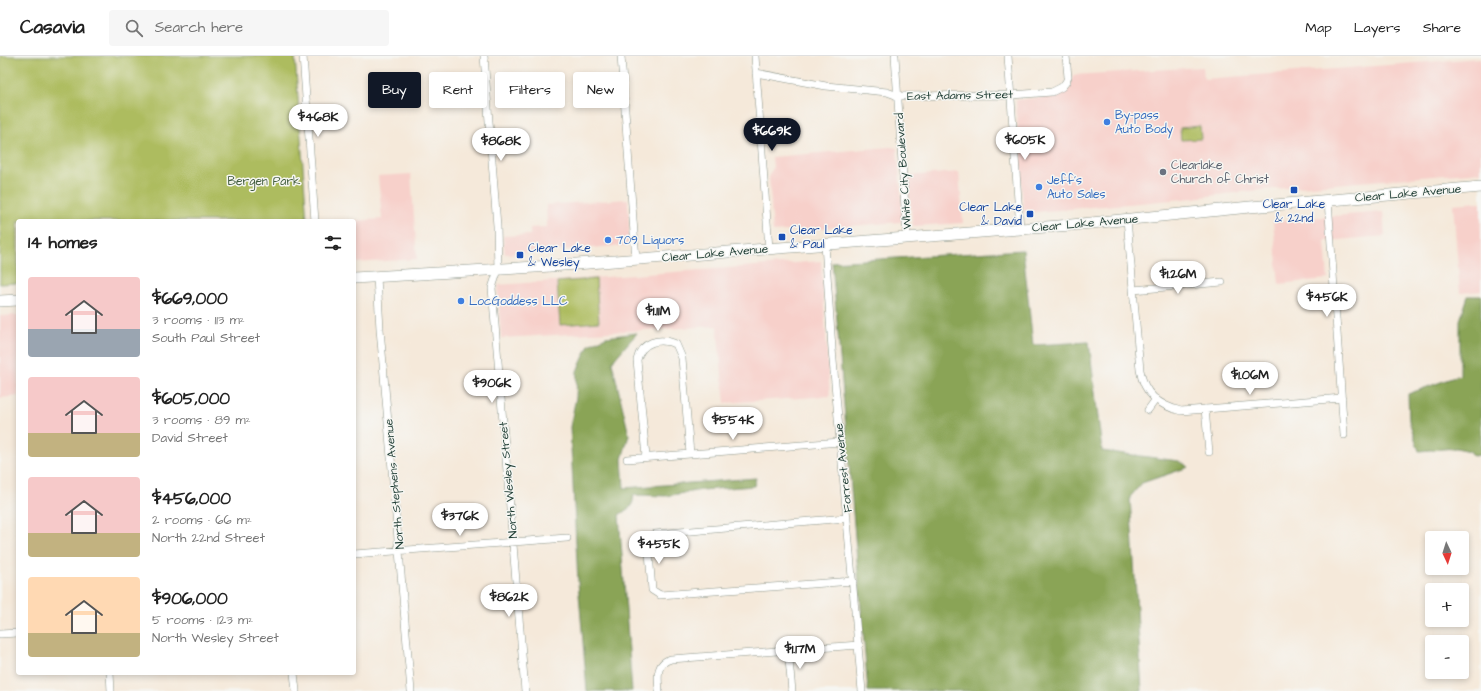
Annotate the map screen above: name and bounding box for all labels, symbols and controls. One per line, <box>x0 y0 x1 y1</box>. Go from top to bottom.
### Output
search box <box>109 10 389 46</box>
text: Casavia <box>20 14 85 41</box>
icon: search <box>123 17 145 39</box>
text: Search here <box>155 17 243 38</box>
text: Map <box>1305 18 1332 38</box>
text: Layers <box>1354 18 1401 38</box>
text: Share <box>1423 18 1461 38</box>
chip: Buy <box>368 72 421 108</box>
chip: Rent <box>429 72 487 108</box>
chip: Filters <box>495 72 565 108</box>
chip: New <box>573 72 629 108</box>
street label: East Adams Street <box>907 86 1013 105</box>
pin: $468K <box>290 104 346 138</box>
place label: By-pass Auto Body <box>1115 107 1174 139</box>
text: $468K <box>298 108 338 126</box>
street label: White City Boulevard <box>891 112 917 230</box>
marker: By-pass Auto Body <box>1102 117 1112 127</box>
pin: $669K <box>744 118 800 152</box>
text: $669K <box>753 122 791 140</box>
pin: $605K <box>997 127 1053 161</box>
pin: $868K <box>473 128 529 162</box>
text: $605K <box>1005 131 1045 149</box>
text: $868K <box>481 132 521 150</box>
place label: Clearlake Church of Christ <box>1171 157 1269 188</box>
marker: Clearlake Church of Christ <box>1158 167 1168 177</box>
place label: Jeff's Auto Sales <box>1047 172 1105 203</box>
park label: Bergen Park <box>228 173 301 191</box>
street label: Clear Lake Avenue <box>1354 180 1462 207</box>
marker: Jeff's Auto Sales <box>1034 182 1044 192</box>
marker: Clear Lake & 22nd <box>1289 185 1299 195</box>
place label: Clear Lake & 22nd <box>1263 196 1326 227</box>
place label: Clear Lake & David <box>959 199 1023 230</box>
marker: Clear Lake & David <box>1025 209 1035 219</box>
street label: Clear Lake Avenue <box>1031 210 1139 237</box>
place label: Clear Lake & Paul <box>790 222 853 253</box>
text: 14 homes <box>28 231 98 255</box>
icon: filters <box>322 232 344 254</box>
place label: 709 Liquors <box>616 232 684 249</box>
marker: Clear Lake & Paul <box>777 232 787 242</box>
marker: 709 Liquors <box>603 235 613 245</box>
place label: Clear Lake & Wesley <box>528 240 591 272</box>
street label: Clear Lake Avenue <box>661 240 769 267</box>
marker: Clear Lake & Wesley <box>515 250 525 260</box>
pin: $1.26M <box>1145 261 1211 295</box>
text: $1.26M <box>1159 265 1197 283</box>
pin: $456K <box>1299 284 1355 318</box>
text: $669,000 <box>152 287 228 311</box>
text: $456K <box>1306 288 1348 306</box>
icon: home <box>60 293 108 341</box>
place label: LocGoddess LLC <box>469 293 568 310</box>
marker: LocGoddess LLC <box>456 296 466 306</box>
pin: $1.11M <box>625 298 691 332</box>
text: $1.11M <box>646 302 670 320</box>
text: 3 rooms · 113 m² <box>152 311 245 329</box>
text: South Paul Street <box>152 329 260 347</box>
pin: $1.06M <box>1217 362 1283 396</box>
text: $1.06M <box>1231 366 1269 384</box>
pin: $906K <box>464 370 520 404</box>
text: $906K <box>473 374 511 392</box>
text: $605,000 <box>152 387 230 411</box>
icon: home <box>60 393 108 441</box>
pin: $554K <box>705 407 761 441</box>
text: 3 rooms · 89 m² <box>152 411 251 429</box>
text: $554K <box>712 411 754 429</box>
street label: North Stephens Avenue <box>380 418 409 550</box>
street label: North Wesley Street <box>495 421 523 539</box>
street label: Forrest Avenue <box>830 422 857 513</box>
text: David Street <box>152 429 228 447</box>
text: $456,000 <box>152 487 231 511</box>
icon: home <box>60 493 108 541</box>
pin: $376K <box>432 503 488 537</box>
text: $376K <box>441 507 479 525</box>
text: 2 rooms · 66 m² <box>152 511 252 529</box>
text: North 22nd Street <box>152 529 265 547</box>
pin: $455K <box>631 531 687 565</box>
north arrow <box>1425 531 1469 575</box>
map controls <box>1425 531 1469 679</box>
text: $455K <box>638 535 680 553</box>
button: + <box>1425 583 1469 627</box>
pin: $862K <box>481 584 537 618</box>
text: $906,000 <box>152 587 228 611</box>
text: $862K <box>489 588 529 606</box>
icon: home <box>60 593 108 641</box>
text: 5 rooms · 123 m² <box>152 611 253 629</box>
text: North Wesley Street <box>152 629 279 647</box>
button: − <box>1425 635 1469 679</box>
pin: $1.17M <box>767 636 833 670</box>
text: $1.17M <box>784 640 816 658</box>

